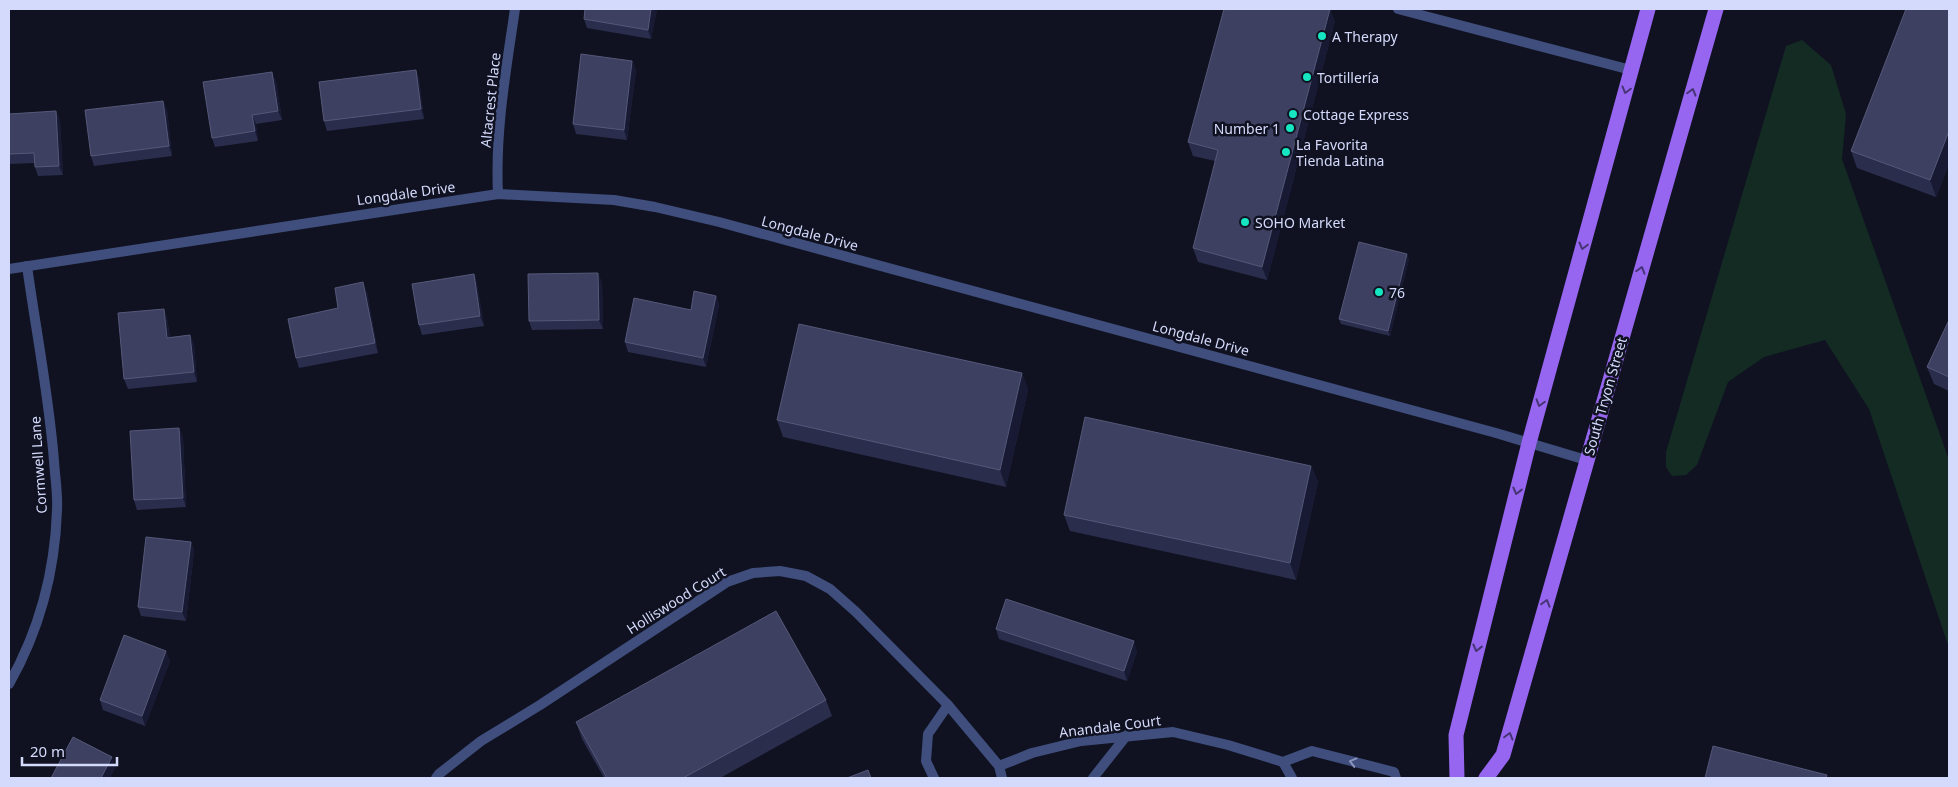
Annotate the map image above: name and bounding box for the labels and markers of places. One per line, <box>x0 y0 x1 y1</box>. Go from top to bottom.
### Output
place label: A Therapy <box>1332 27 1399 46</box>
marker: A Therapy <box>1316 30 1328 42</box>
place label: Tortillería <box>1317 68 1379 87</box>
marker: Tortillería <box>1301 71 1313 83</box>
place label: Cottage Express <box>1303 105 1409 124</box>
marker: Cottage Express <box>1287 108 1299 120</box>
place label: Number 1 <box>1214 119 1280 138</box>
marker: Number 1 <box>1284 122 1296 134</box>
place label: La Favorita Tienda Latina <box>1296 135 1384 170</box>
marker: La Favorita Tienda Latina <box>1280 146 1292 158</box>
place label: SOHO Market <box>1255 213 1345 232</box>
marker: SOHO Market <box>1239 216 1251 228</box>
place label: 76 <box>1389 283 1405 302</box>
marker: 76 <box>1373 286 1385 298</box>

